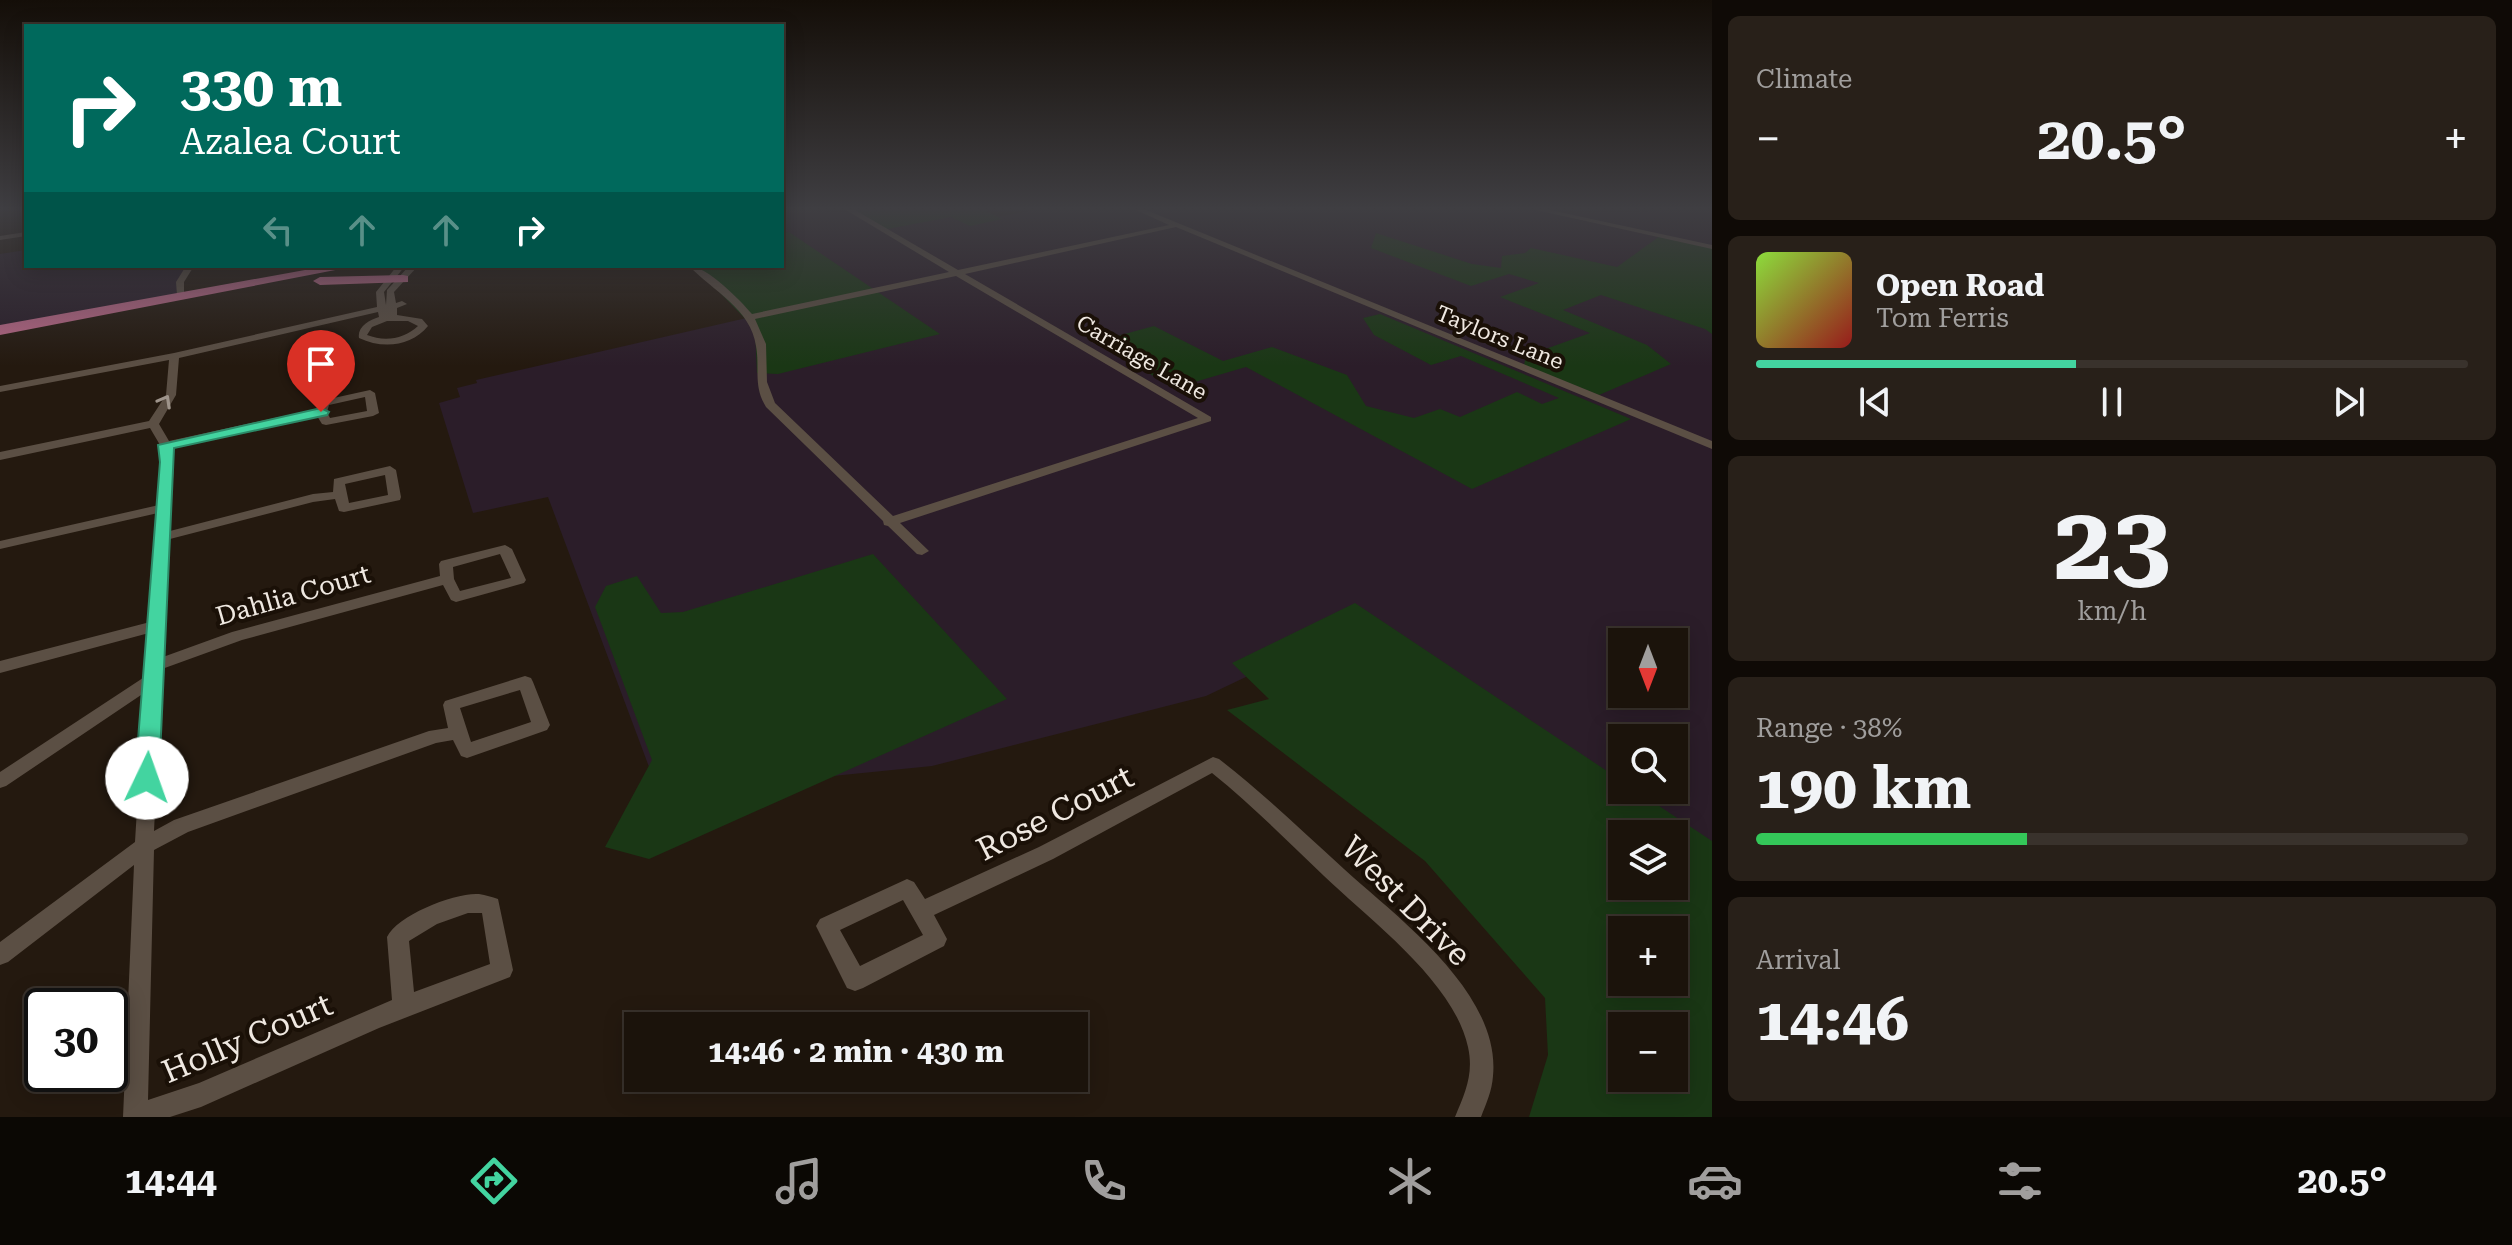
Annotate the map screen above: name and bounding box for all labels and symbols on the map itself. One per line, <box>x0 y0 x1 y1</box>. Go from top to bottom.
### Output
street label: Taylors Lane <box>1433 301 1567 374</box>
street label: Carriage Lane <box>1072 310 1211 405</box>
pin <box>287 330 355 412</box>
one-way arrow <box>156 395 171 409</box>
street label: Dahlia Court <box>212 559 374 631</box>
north arrow <box>1608 628 1688 708</box>
position arrow <box>105 736 189 820</box>
street label: Rose Court <box>970 757 1140 869</box>
street label: West Drive <box>1333 828 1479 974</box>
street label: Holly Court <box>156 985 338 1091</box>
speed limit sign: 30 <box>24 988 128 1092</box>

